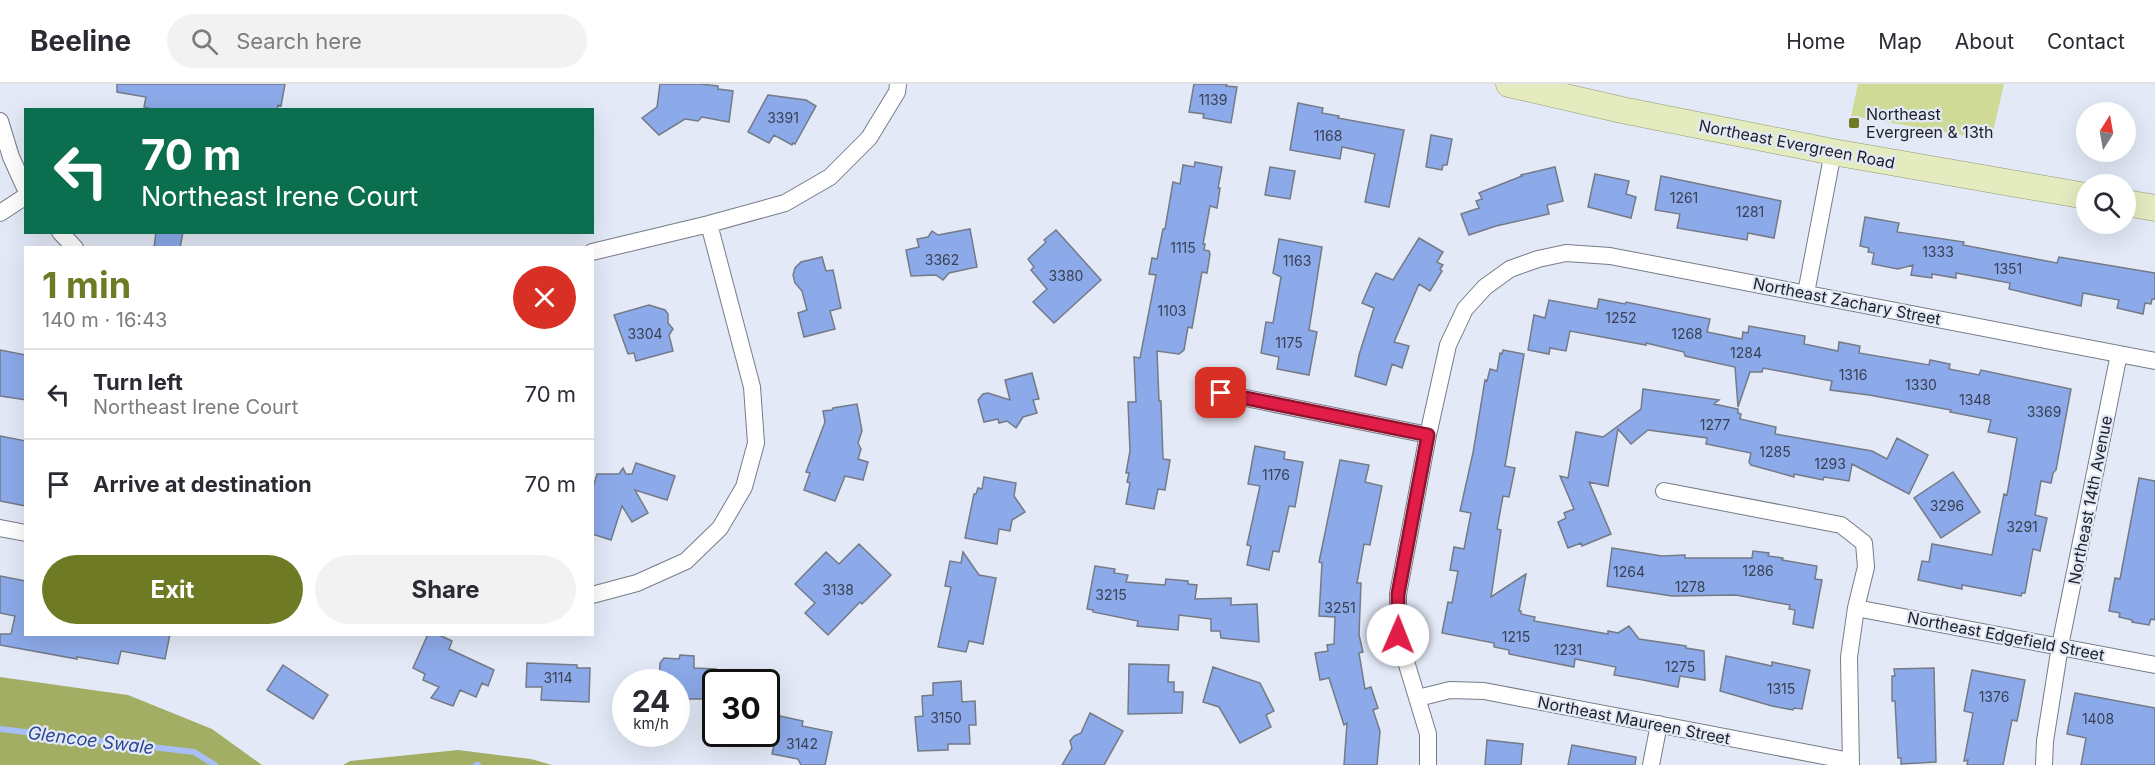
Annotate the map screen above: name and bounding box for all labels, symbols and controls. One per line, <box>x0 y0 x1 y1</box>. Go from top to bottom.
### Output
search box <box>167 14 587 68</box>
text: Beeline <box>30 24 131 58</box>
icon: search <box>188 25 221 58</box>
text: Search here <box>236 28 362 54</box>
text: Home <box>1786 29 1845 54</box>
text: Map <box>1878 29 1922 54</box>
text: About <box>1955 29 2014 54</box>
text: Contact <box>2047 29 2125 54</box>
house number: 1139 <box>1199 91 1227 108</box>
north arrow <box>2076 102 2136 162</box>
map controls <box>2076 102 2136 234</box>
place label: Northeast Evergreen & 13th <box>1866 104 1993 142</box>
house number: 3391 <box>767 109 799 126</box>
street label: Northeast Evergreen Road <box>1697 115 1897 173</box>
marker: Northeast Evergreen & 13th <box>1847 116 1861 130</box>
house number: 1168 <box>1314 127 1342 144</box>
text: 70 m <box>141 129 241 180</box>
icon: left <box>42 132 120 210</box>
button: search <box>2076 174 2136 234</box>
text: Northeast Irene Court <box>141 180 418 213</box>
house number: 1261 <box>1670 189 1698 206</box>
house number: 1281 <box>1736 203 1764 220</box>
house number: 1115 <box>1170 239 1196 256</box>
house number: 1333 <box>1922 243 1954 260</box>
house number: 3362 <box>925 251 959 268</box>
house number: 1163 <box>1283 252 1311 269</box>
house number: 1351 <box>1994 260 2022 277</box>
text: 1 min <box>42 263 131 307</box>
button: close <box>513 266 576 329</box>
house number: 3380 <box>1049 267 1083 284</box>
street label: Northeast Zachary Street <box>1751 273 1943 329</box>
house number: 1103 <box>1158 302 1186 319</box>
text: 140 m · 16:43 <box>42 308 167 332</box>
house number: 1252 <box>1605 309 1637 326</box>
house number: 3304 <box>627 325 663 342</box>
house number: 1268 <box>1671 325 1703 342</box>
house number: 1175 <box>1275 334 1303 351</box>
house number: 1284 <box>1730 344 1762 361</box>
house number: 1316 <box>1839 366 1867 383</box>
pin <box>1195 367 1246 418</box>
text: Turn left <box>93 369 183 395</box>
icon: arrive <box>1204 376 1237 409</box>
house number: 1330 <box>1905 376 1937 393</box>
icon: left <box>42 378 75 411</box>
text: 70 m <box>525 381 576 407</box>
house number: 1348 <box>1959 391 1991 408</box>
text: Northeast Irene Court <box>93 395 298 419</box>
house number: 3369 <box>2027 403 2061 420</box>
street label: Northeast 14th Avenue <box>2064 414 2116 586</box>
house number: 1277 <box>1700 416 1730 433</box>
house number: 1285 <box>1759 443 1791 460</box>
house number: 1293 <box>1814 455 1846 472</box>
house number: 1176 <box>1262 466 1290 483</box>
icon: arrive <box>42 468 75 501</box>
text: Arrive at destination <box>93 471 312 497</box>
text: 70 m <box>525 471 576 497</box>
house number: 3296 <box>1930 497 1964 514</box>
house number: 3291 <box>2006 518 2038 535</box>
button: Exit <box>42 555 303 624</box>
button: Share <box>315 555 576 624</box>
house number: 1286 <box>1742 562 1774 579</box>
house number: 1264 <box>1613 563 1645 580</box>
house number: 1278 <box>1675 578 1705 595</box>
house number: 3138 <box>822 581 854 598</box>
house number: 3215 <box>1095 586 1127 603</box>
house number: 3251 <box>1324 599 1356 616</box>
position arrow <box>1366 603 1430 667</box>
street label: Northeast Edgefield Street <box>1906 607 2106 665</box>
house number: 1215 <box>1502 628 1530 645</box>
house number: 1231 <box>1554 641 1582 658</box>
house number: 1275 <box>1665 658 1695 675</box>
house number: 3114 <box>543 669 573 686</box>
speed limit sign: 30 <box>702 669 780 747</box>
house number: 1315 <box>1767 680 1795 697</box>
text: 24 <box>632 683 670 719</box>
house number: 1376 <box>1979 688 2009 705</box>
street label: Northeast Maureen Street <box>1536 692 1732 748</box>
house number: 3150 <box>930 709 962 726</box>
house number: 1408 <box>2082 710 2114 727</box>
text: km/h <box>633 714 669 733</box>
water label: Glencoe Swale <box>27 722 155 758</box>
house number: 3142 <box>786 735 818 752</box>

